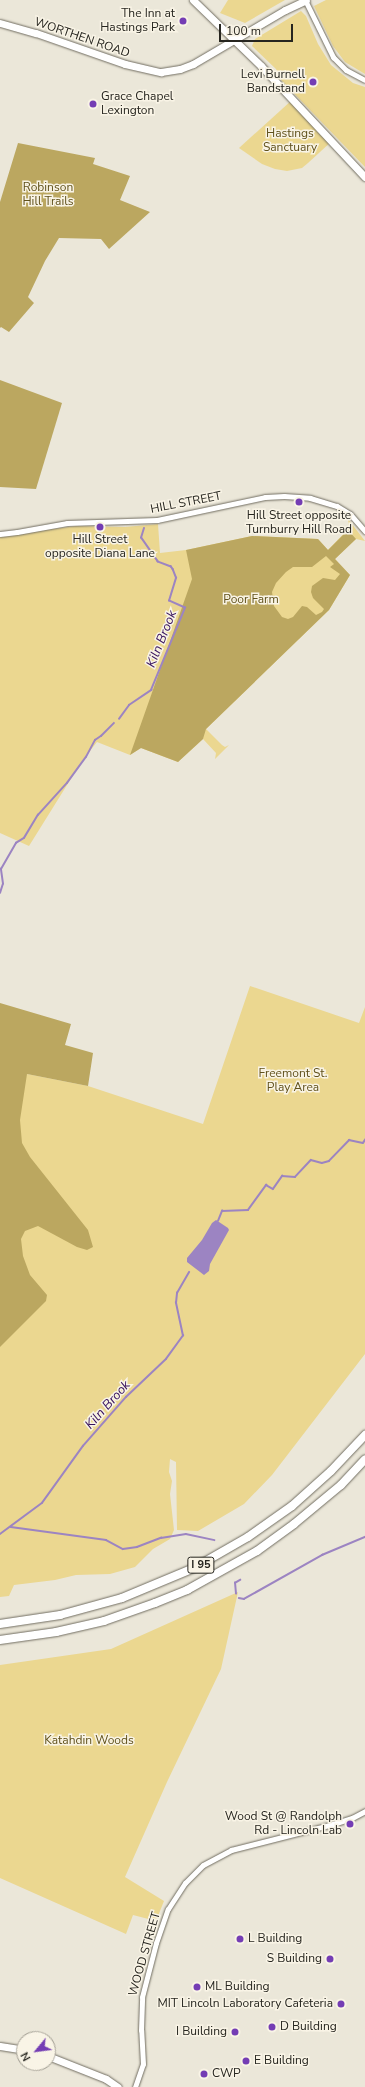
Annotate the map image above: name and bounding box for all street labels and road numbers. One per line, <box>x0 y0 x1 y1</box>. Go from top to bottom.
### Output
street label: WORTHEN ROAD <box>32 15 132 61</box>
street label: HILL STREET <box>149 489 223 517</box>
road number: I 95 <box>187 1556 215 1574</box>
street label: WOOD STREET <box>126 1910 164 1998</box>

